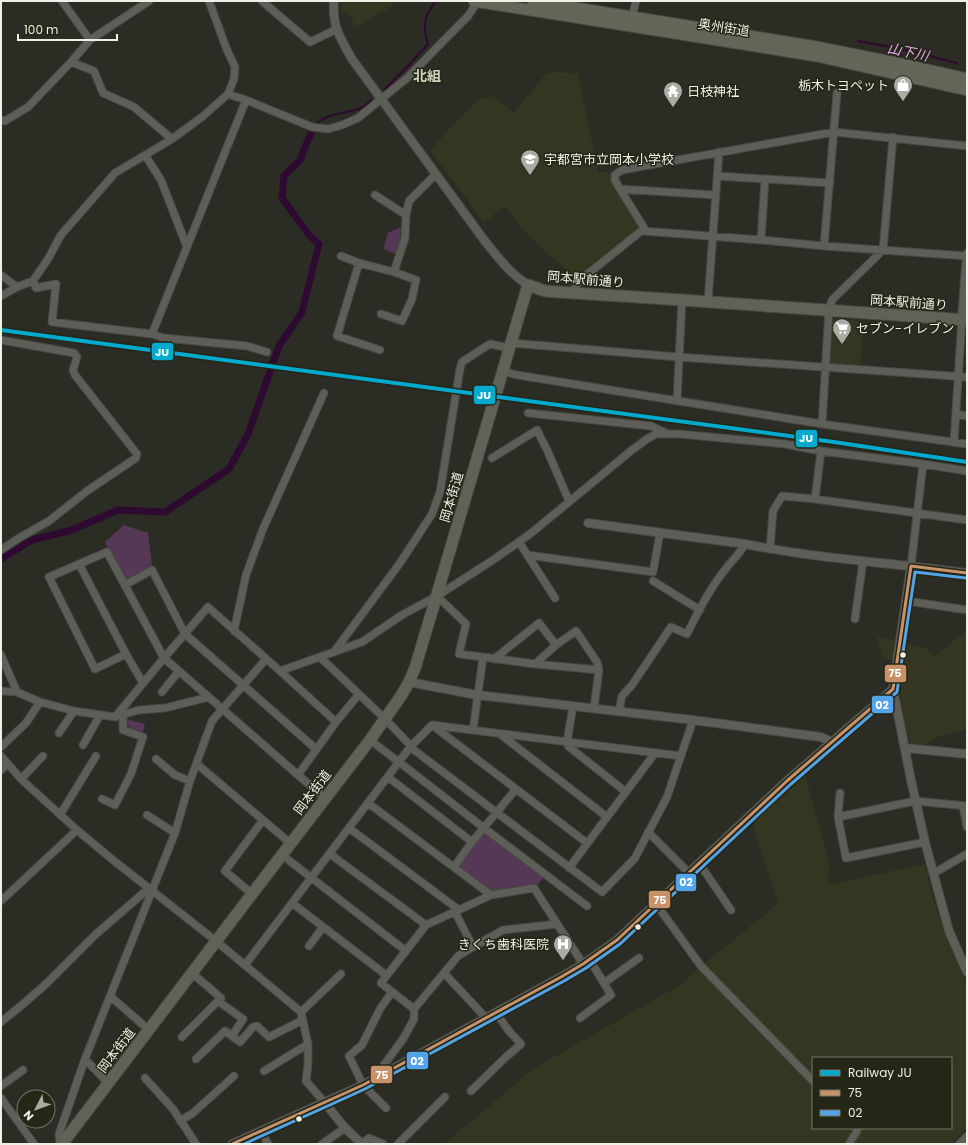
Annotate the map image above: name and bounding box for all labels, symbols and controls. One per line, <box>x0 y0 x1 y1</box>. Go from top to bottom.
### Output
street label: 奥州街道 <box>697 14 751 41</box>
scale bar <box>18 16 117 42</box>
text: 100 m <box>24 21 58 38</box>
water label: 山下川 <box>885 38 933 67</box>
district label: 北組 <box>413 66 441 86</box>
shop icon: 栃木トヨペット <box>892 74 914 102</box>
place label: 栃木トヨペット <box>798 76 889 95</box>
temple icon: 日枝神社 <box>662 80 684 108</box>
place label: 日枝神社 <box>687 82 739 101</box>
school or university icon: 宇都宮市立岡本小学校 <box>519 148 541 176</box>
place label: 宇都宮市立岡本小学校 <box>544 150 674 169</box>
street label: 岡本駅前通り <box>546 267 626 292</box>
street label: 岡本駅前通り <box>869 290 949 315</box>
supermarket icon: セブン-イレブン <box>831 317 853 345</box>
place label: セブン-イレブン <box>856 319 954 338</box>
line badge: JU <box>151 342 174 361</box>
text: JU <box>155 344 169 360</box>
line badge: JU <box>473 385 496 405</box>
text: JU <box>477 387 491 403</box>
line badge: JU <box>795 429 818 448</box>
text: JU <box>799 430 813 446</box>
street label: 岡本街道 <box>435 470 468 525</box>
unlabelled marker <box>898 650 908 660</box>
line badge: 75 <box>884 664 907 683</box>
text: 75 <box>888 665 902 681</box>
line badge: 02 <box>871 695 894 714</box>
text: 02 <box>875 697 889 713</box>
street label: 岡本街道 <box>289 766 336 819</box>
line badge: 02 <box>675 873 697 892</box>
text: 02 <box>679 874 693 890</box>
line badge: 75 <box>648 890 671 909</box>
text: 75 <box>653 892 667 908</box>
unlabelled marker <box>633 922 643 932</box>
hospital icon: きくち歯科医院 <box>552 933 574 961</box>
place label: きくち歯科医院 <box>458 935 549 954</box>
street label: 岡本街道 <box>93 1024 140 1077</box>
line badge: 02 <box>406 1051 429 1070</box>
text: 02 <box>410 1053 424 1069</box>
legend <box>812 1057 952 1129</box>
text: Railway JU <box>848 1064 912 1081</box>
line badge: 75 <box>370 1065 393 1084</box>
text: 75 <box>375 1067 389 1083</box>
text: 75 <box>848 1084 862 1101</box>
north arrow <box>16 1089 56 1129</box>
text: 02 <box>848 1104 863 1121</box>
text: N <box>20 1107 37 1124</box>
unlabelled marker <box>294 1114 304 1124</box>

